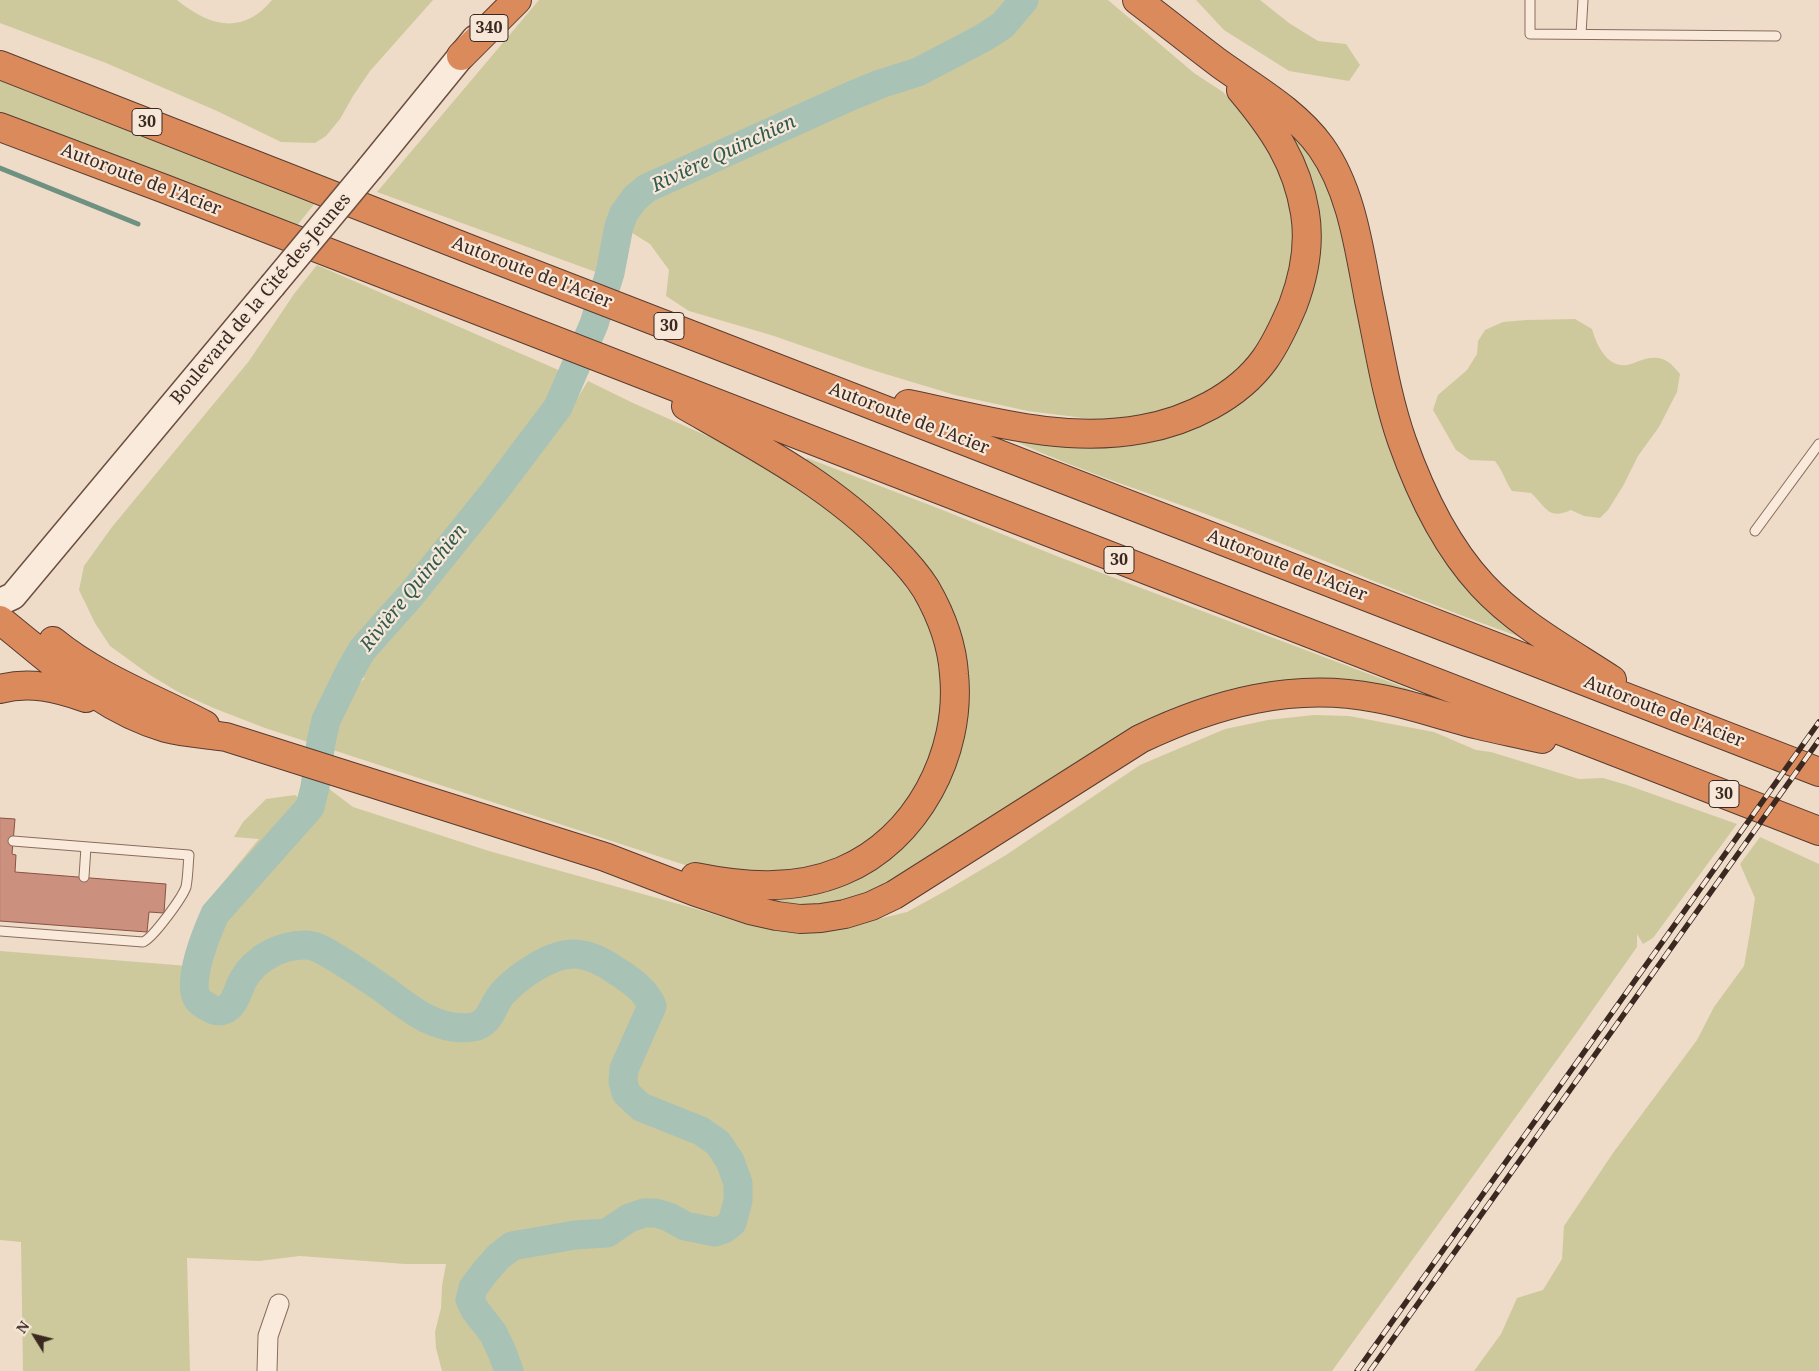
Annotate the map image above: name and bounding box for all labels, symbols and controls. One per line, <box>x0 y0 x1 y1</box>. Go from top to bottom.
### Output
road number: 340 <box>470 14 508 42</box>
road number: 30 <box>132 108 162 136</box>
water label: Rivière Quinchien <box>648 111 800 197</box>
street label: Autoroute de l'Acier <box>58 139 224 221</box>
street label: Boulevard de la Cité-des-Jeunes <box>166 189 356 409</box>
street label: Autoroute de l'Acier <box>449 232 615 314</box>
road number: 30 <box>654 312 684 340</box>
street label: Autoroute de l'Acier <box>826 378 992 460</box>
water label: Rivière Quinchien <box>356 520 472 656</box>
street label: Autoroute de l'Acier <box>1204 525 1370 607</box>
road number: 30 <box>1104 546 1134 574</box>
street label: Autoroute de l'Acier <box>1581 671 1747 753</box>
road number: 30 <box>1709 781 1739 808</box>
north arrow <box>10 1311 60 1361</box>
text: N <box>12 1317 33 1337</box>

